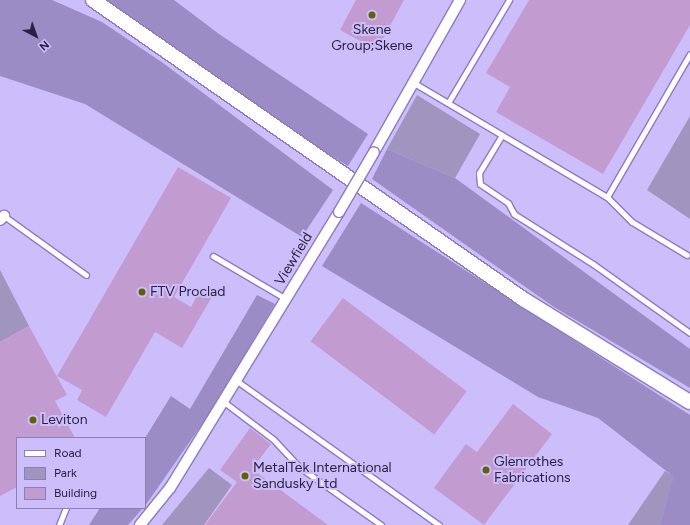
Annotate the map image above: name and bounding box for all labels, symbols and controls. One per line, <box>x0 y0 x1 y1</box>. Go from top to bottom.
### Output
marker: Skene Group;Skene <box>367 10 377 20</box>
north arrow <box>16 16 56 56</box>
place label: Skene Group;Skene <box>331 22 413 54</box>
text: N <box>37 38 52 53</box>
street label: Viewfield <box>272 230 316 288</box>
place label: FTV Proclad <box>150 284 225 300</box>
marker: FTV Proclad <box>137 287 147 297</box>
place label: Leviton <box>41 412 87 428</box>
marker: Leviton <box>28 415 38 425</box>
legend <box>16 437 146 509</box>
text: Road <box>54 446 82 460</box>
place label: Glenrothes Fabrications <box>494 454 571 486</box>
place label: MetalTek International Sandusky Ltd <box>253 460 392 492</box>
marker: Glenrothes Fabrications <box>481 465 491 475</box>
text: Park <box>54 466 77 480</box>
marker: MetalTek International Sandusky Ltd <box>240 471 250 481</box>
text: Building <box>54 486 97 500</box>

